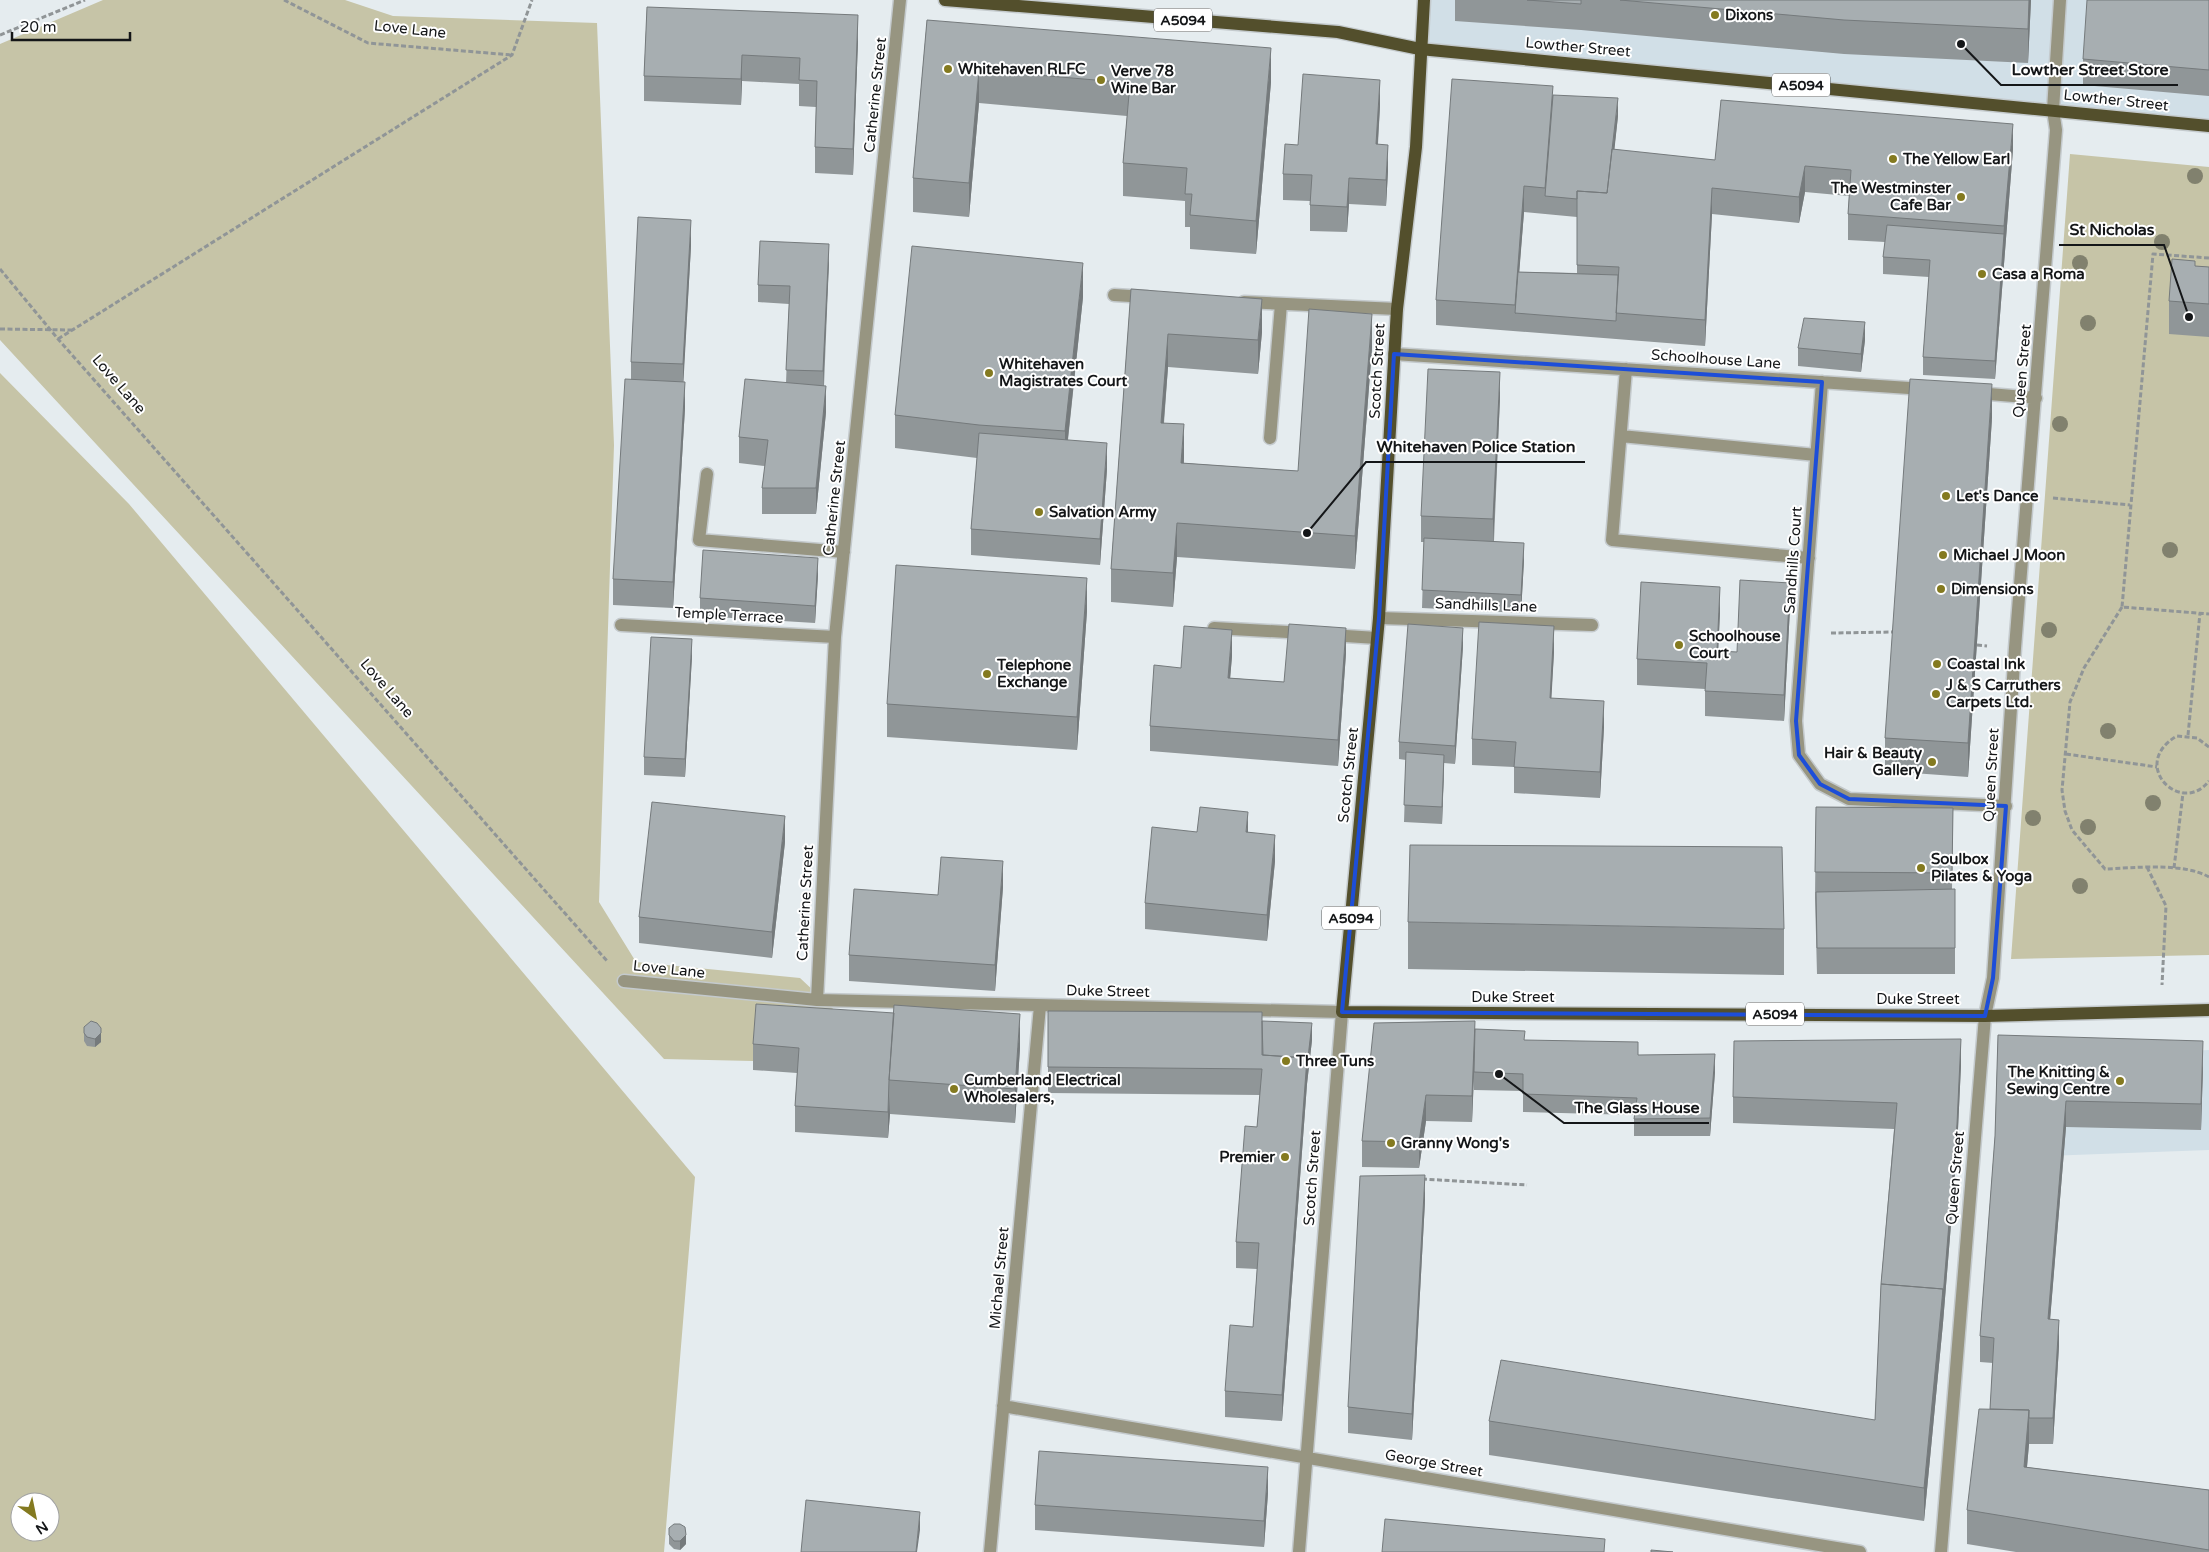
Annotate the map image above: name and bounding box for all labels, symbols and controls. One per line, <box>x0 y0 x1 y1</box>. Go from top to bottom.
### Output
place label: Dixons <box>1725 6 1773 24</box>
road number: A5094 <box>1154 8 1212 32</box>
marker: Dixons <box>1709 9 1721 21</box>
scale bar <box>12 10 130 42</box>
street label: Love Lane <box>373 16 447 42</box>
text: 20 m <box>20 18 57 36</box>
street label: Lowther Street <box>1525 33 1632 61</box>
street label: Catherine Street <box>860 36 890 154</box>
callout: Lowther Street Store <box>2001 54 2178 85</box>
place label: Whitehaven RLFC <box>958 60 1086 78</box>
text: Lowther Street Store <box>2011 60 2169 80</box>
place label: Verve 78 Wine Bar <box>1111 62 1176 97</box>
marker: Whitehaven RLFC <box>942 63 954 75</box>
marker: Verve 78 Wine Bar <box>1095 74 1107 86</box>
road number: A5094 <box>1772 74 1830 96</box>
street label: Lowther Street <box>2062 86 2170 115</box>
place label: The Yellow Earl <box>1902 150 2010 168</box>
marker: The Yellow Earl <box>1887 153 1899 165</box>
place label: The Westminster Cafe Bar <box>1830 179 1951 214</box>
marker: The Westminster Cafe Bar <box>1955 191 1967 203</box>
callout: St Nicholas <box>2059 214 2164 245</box>
text: St Nicholas <box>2069 220 2155 240</box>
place label: Casa a Roma <box>1992 265 2085 283</box>
marker: Casa a Roma <box>1976 268 1988 280</box>
street label: Scotch Street <box>1366 322 1389 419</box>
street label: Queen Street <box>2009 323 2035 419</box>
street label: Schoolhouse Lane <box>1651 345 1781 373</box>
street label: Love Lane <box>88 351 150 417</box>
place label: Whitehaven Magistrates Court <box>999 355 1127 391</box>
marker: Whitehaven Magistrates Court <box>983 367 995 379</box>
callout: Whitehaven Police Station <box>1366 431 1585 462</box>
text: Whitehaven Police Station <box>1377 437 1575 457</box>
street label: Catherine Street <box>819 439 849 557</box>
place label: Let's Dance <box>1956 487 2039 505</box>
marker: Let's Dance <box>1940 490 1952 502</box>
place label: Salvation Army <box>1049 503 1157 522</box>
street label: Sandhills Court <box>1780 505 1806 614</box>
marker: Salvation Army <box>1033 506 1045 518</box>
place label: Michael J Moon <box>1953 546 2065 564</box>
marker: Michael J Moon <box>1937 549 1949 561</box>
place label: Dimensions <box>1951 580 2034 598</box>
marker: Dimensions <box>1935 583 1947 595</box>
street label: Sandhills Lane <box>1435 594 1537 616</box>
street label: Temple Terrace <box>674 603 784 627</box>
place label: Schoolhouse Court <box>1689 627 1781 662</box>
marker: Schoolhouse Court <box>1673 639 1685 651</box>
street label: Love Lane <box>356 655 418 721</box>
place label: Coastal Ink <box>1947 655 2025 673</box>
place label: Telephone Exchange <box>996 656 1072 692</box>
marker: Coastal Ink <box>1931 658 1943 670</box>
marker: Telephone Exchange <box>981 668 993 680</box>
place label: J & S Carruthers Carpets Ltd. <box>1945 676 2061 712</box>
marker: J & S Carruthers Carpets Ltd. <box>1930 688 1942 700</box>
street label: Scotch Street <box>1334 726 1362 824</box>
street label: Queen Street <box>1980 727 2002 822</box>
place label: Hair & Beauty Gallery <box>1824 744 1922 780</box>
marker: Hair & Beauty Gallery <box>1926 756 1938 768</box>
street label: Catherine Street <box>793 844 817 961</box>
place label: Soulbox Pilates & Yoga <box>1931 850 2032 886</box>
marker: Soulbox Pilates & Yoga <box>1915 862 1927 874</box>
road number: A5094 <box>1322 906 1380 930</box>
street label: Love Lane <box>632 956 706 982</box>
street label: Duke Street <box>1066 981 1150 1001</box>
street label: Duke Street <box>1471 988 1555 1006</box>
street label: Duke Street <box>1876 990 1960 1008</box>
road number: A5094 <box>1746 1002 1804 1026</box>
place label: Three Tuns <box>1295 1052 1374 1070</box>
marker: Three Tuns <box>1280 1055 1292 1067</box>
place label: The Knitting & Sewing Centre <box>2007 1063 2110 1099</box>
place label: Cumberland Electrical Wholesalers, <box>964 1071 1121 1106</box>
marker: The Knitting & Sewing Centre <box>2114 1075 2126 1087</box>
marker: Cumberland Electrical Wholesalers, <box>948 1083 960 1095</box>
callout: The Glass House <box>1564 1092 1709 1123</box>
text: The Glass House <box>1573 1098 1700 1118</box>
street label: Scotch Street <box>1300 1129 1324 1226</box>
street label: Queen Street <box>1942 1130 1968 1226</box>
place label: Granny Wong's <box>1401 1134 1509 1153</box>
marker: Granny Wong's <box>1385 1137 1397 1149</box>
place label: Premier <box>1219 1148 1275 1166</box>
marker: Premier <box>1279 1151 1291 1163</box>
street label: Michael Street <box>986 1226 1012 1330</box>
street label: George Street <box>1384 1446 1485 1481</box>
north arrow <box>10 1492 60 1542</box>
text: N <box>32 1517 51 1538</box>

